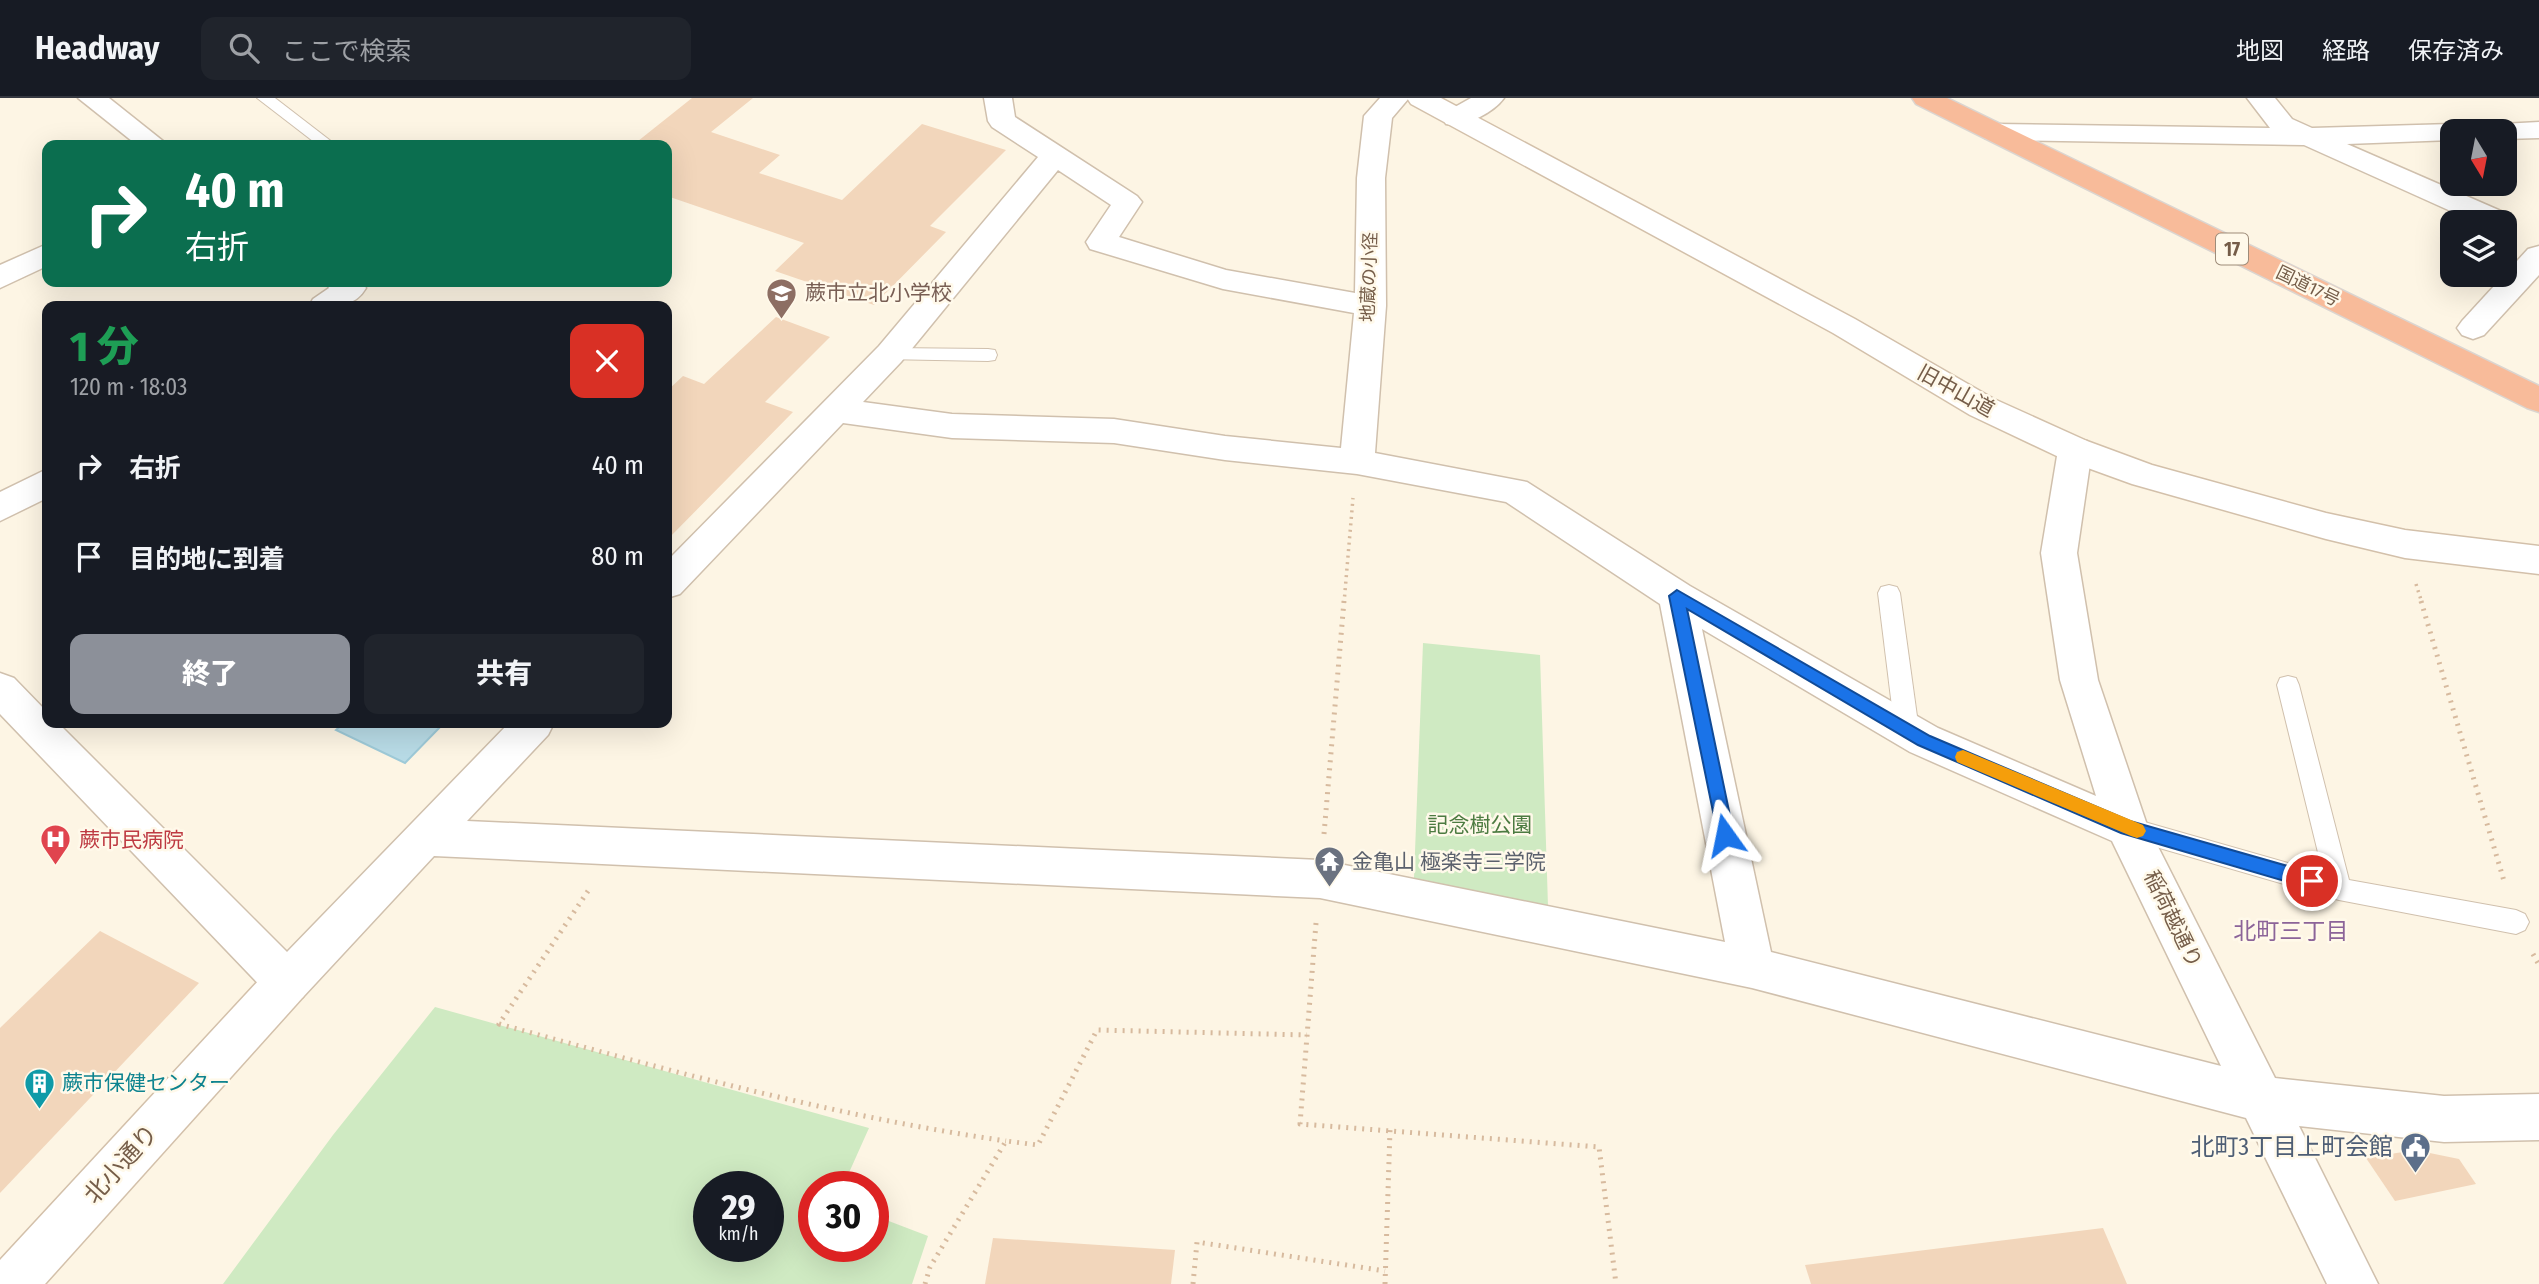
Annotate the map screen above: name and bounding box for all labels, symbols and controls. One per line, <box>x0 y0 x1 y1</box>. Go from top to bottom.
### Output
search box <box>201 17 691 80</box>
text: Headway <box>35 28 159 68</box>
icon: search <box>225 29 263 67</box>
text: ここで検索 <box>281 36 412 67</box>
text: 地図 <box>2236 37 2284 65</box>
text: 経路 <box>2322 37 2370 65</box>
text: 保存済み <box>2408 37 2504 65</box>
north arrow <box>2440 119 2516 196</box>
map controls <box>2440 119 2517 287</box>
text: 40 m <box>185 161 285 220</box>
icon: right <box>70 168 161 259</box>
button: layers <box>2440 210 2517 287</box>
text: 右折 <box>185 228 249 266</box>
street label: 地蔵の小径 <box>1356 232 1382 322</box>
road number: 17 <box>2216 234 2248 265</box>
street label: 国道17号 <box>2272 261 2344 311</box>
school or university icon: 蕨市立北小学校 <box>765 276 799 320</box>
place label: 蕨市立北小学校 <box>805 280 952 306</box>
text: 1 分 <box>70 322 139 372</box>
button: close <box>570 324 644 398</box>
street label: 旧中山道 <box>1913 359 1999 423</box>
text: 120 m · 18:03 <box>70 373 187 401</box>
icon: right <box>70 447 108 485</box>
text: 40 m <box>592 450 644 481</box>
text: 右折 <box>129 453 181 484</box>
icon: arrive <box>70 538 108 576</box>
text: 80 m <box>591 541 644 572</box>
text: 目的地に到着 <box>129 544 285 575</box>
button: 終了 <box>70 634 350 714</box>
button: 共有 <box>364 634 644 714</box>
position arrow <box>1688 798 1762 872</box>
park label: 記念樹公園 <box>1428 812 1533 838</box>
hospital icon: 蕨市民病院 <box>39 823 73 867</box>
place label: 蕨市民病院 <box>79 827 184 853</box>
temple icon: 金亀山 極楽寺三学院 <box>1312 845 1346 889</box>
place label: 金亀山 極楽寺三学院 <box>1352 849 1546 875</box>
pin <box>2282 851 2342 911</box>
icon: arrive <box>2293 862 2331 900</box>
street label: 稲荷越通り <box>2138 866 2208 972</box>
district label: 北町三丁目 <box>2234 917 2349 945</box>
building icon: 蕨市保健センター <box>22 1066 56 1110</box>
place label: 蕨市保健センター <box>62 1070 230 1096</box>
street label: 北小通り <box>78 1119 164 1209</box>
public building icon: 北町3丁目上町会館 <box>2399 1130 2433 1174</box>
place label: 北町3丁目上町会館 <box>2190 1133 2393 1161</box>
speed limit sign: 30 <box>798 1171 889 1262</box>
text: 29 <box>721 1186 756 1228</box>
text: km/h <box>718 1223 759 1245</box>

